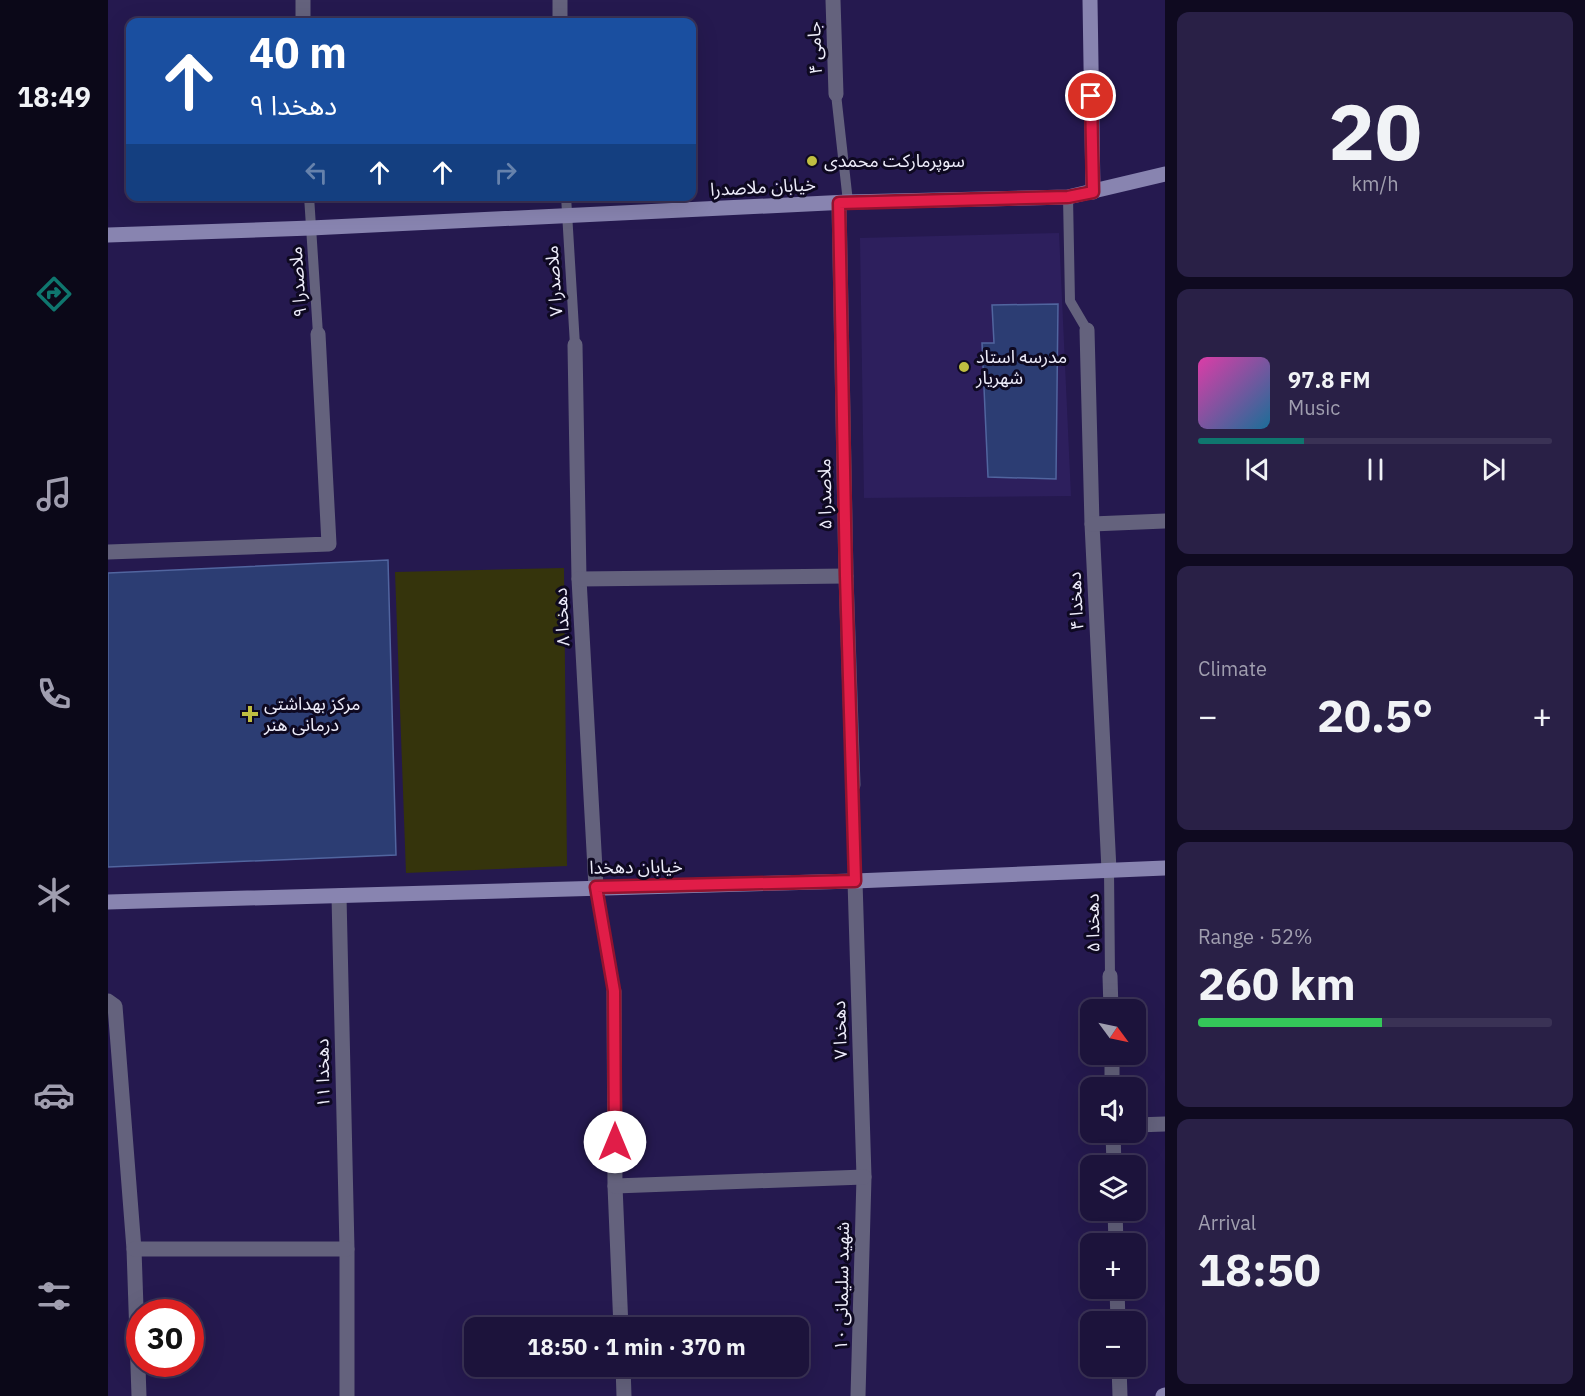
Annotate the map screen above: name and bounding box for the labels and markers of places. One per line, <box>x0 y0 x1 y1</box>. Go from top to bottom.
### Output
pin <box>1065 70 1116 121</box>
place label: سوپرمارکت محمدی <box>824 149 965 172</box>
marker: سوپرمارکت محمدی <box>805 154 819 168</box>
place label: مدرسه استاد شهریار <box>975 345 1067 389</box>
marker: مدرسه استاد شهریار <box>957 360 971 374</box>
place label: مرکز بهداشتی درمانی هنر <box>263 692 361 736</box>
marker: مرکز بهداشتی درمانی هنر <box>241 705 259 723</box>

